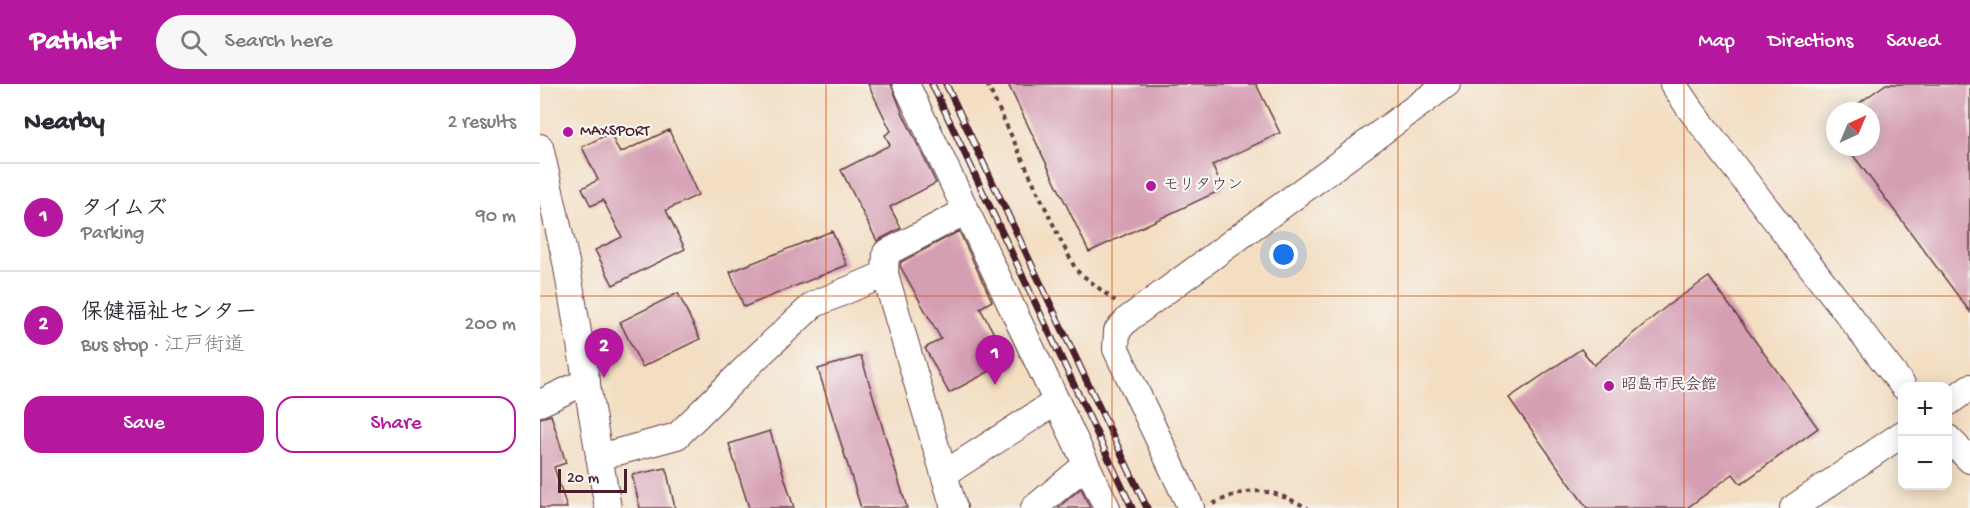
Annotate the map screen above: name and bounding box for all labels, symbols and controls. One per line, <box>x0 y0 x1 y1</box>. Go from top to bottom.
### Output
search box <box>156 15 576 69</box>
text: Pathlet <box>30 26 120 59</box>
icon: search <box>177 26 210 59</box>
text: Search here <box>225 29 333 55</box>
text: Map <box>1698 30 1735 55</box>
text: Directions <box>1768 30 1853 55</box>
text: Saved <box>1886 30 1940 55</box>
north arrow <box>1826 102 1880 156</box>
text: Nearby <box>24 108 105 139</box>
text: 2 results <box>447 112 516 135</box>
place label: MAXSPORT <box>580 123 650 142</box>
marker: MAXSPORT <box>561 125 575 139</box>
place label: モリタウン <box>1163 177 1243 196</box>
marker: モリタウン <box>1144 179 1158 193</box>
text: タイムズ <box>81 197 167 223</box>
text: 1 <box>39 206 48 229</box>
text: 90 m <box>476 206 516 229</box>
text: Parking <box>81 223 144 246</box>
your location <box>1269 240 1298 269</box>
text: 保健福祉センター <box>81 301 257 327</box>
text: 2 <box>39 314 48 337</box>
text: 200 m <box>465 314 516 337</box>
pin: 2 <box>584 328 624 378</box>
text: Bus stop · 江戸街道 <box>81 335 244 358</box>
pin: 1 <box>976 336 1014 385</box>
place label: 昭島市民会館 <box>1621 375 1717 396</box>
marker: 昭島市民会館 <box>1602 379 1616 393</box>
map controls <box>1898 382 1952 490</box>
button: + <box>1898 382 1952 436</box>
button: Save <box>24 396 264 453</box>
button: Share <box>276 396 516 453</box>
button: − <box>1898 436 1952 490</box>
scale bar <box>558 466 627 494</box>
text: 20 m <box>567 470 599 489</box>

